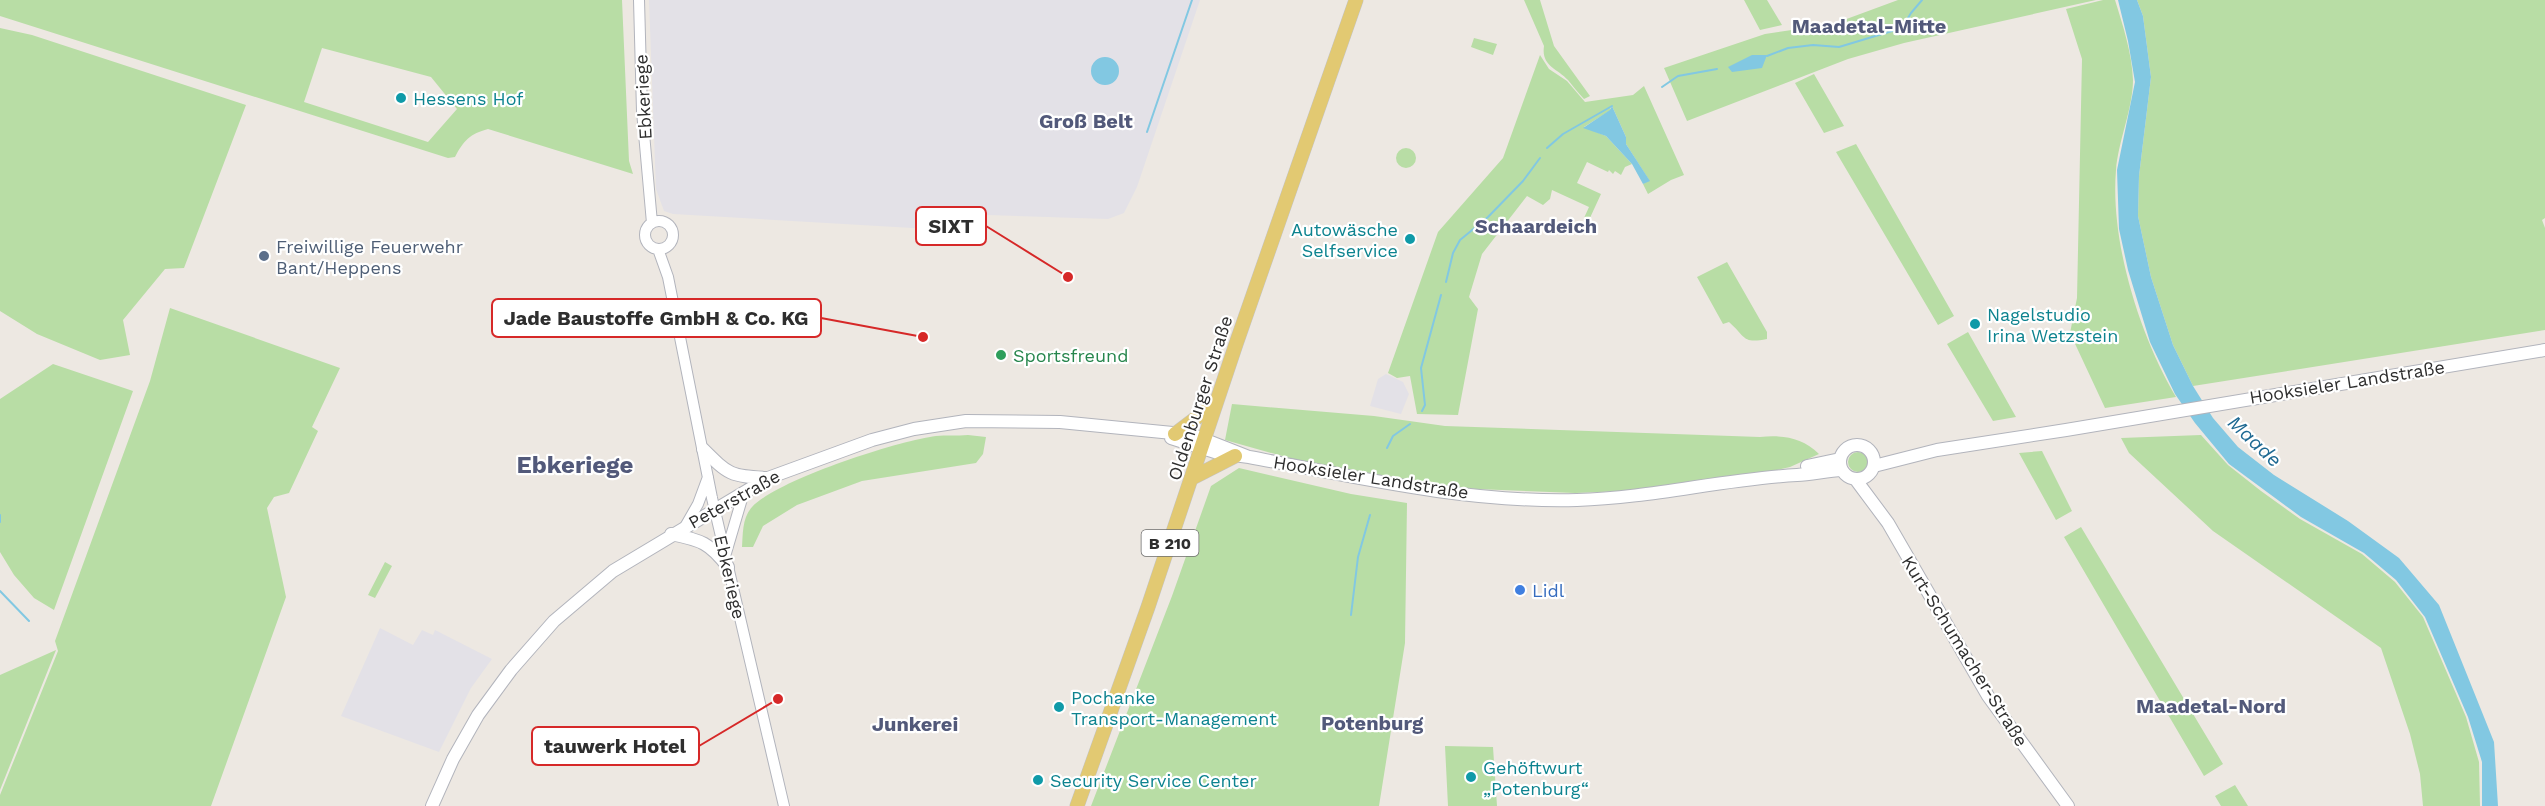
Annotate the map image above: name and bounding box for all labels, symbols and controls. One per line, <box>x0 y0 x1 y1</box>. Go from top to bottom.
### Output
district label: Maadetal-Mitte <box>1792 14 1946 38</box>
street label: Ebkeriege <box>630 54 656 140</box>
place label: Hessens Hof <box>413 88 523 109</box>
marker: Hessens Hof <box>394 91 408 105</box>
district label: Groß Belt <box>1039 109 1133 133</box>
callout: SIXT <box>916 207 986 245</box>
text: SIXT <box>928 214 974 238</box>
district label: Schaardeich <box>1475 214 1597 238</box>
place label: Autowäsche Selfservice <box>1291 219 1398 261</box>
marker: Autowäsche Selfservice <box>1403 232 1417 246</box>
place label: Freiwillige Feuerwehr Bant/Heppens <box>276 236 463 278</box>
marker: Freiwillige Feuerwehr Bant/Heppens <box>257 249 271 263</box>
callout: Jade Baustoffe GmbH & Co. KG <box>492 299 821 337</box>
place label: Nagelstudio Irina Wetzstein <box>1987 304 2118 346</box>
text: Jade Baustoffe GmbH & Co. KG <box>504 306 808 330</box>
street label: Oldenburger Straße <box>1163 313 1237 483</box>
marker: Nagelstudio Irina Wetzstein <box>1968 317 1982 331</box>
place label: Sportsfreund <box>1013 345 1128 366</box>
marker: Sportsfreund <box>994 348 1008 362</box>
street label: Hooksieler Landstraße <box>2248 356 2446 408</box>
water label: Maade <box>2223 410 2287 472</box>
district label: Ebkeriege <box>517 451 634 479</box>
street label: Hooksieler Landstraße <box>1272 451 1470 503</box>
street label: Peterstraße <box>684 465 784 533</box>
road number: B 210 <box>1142 530 1198 556</box>
street label: Ebkeriege <box>710 533 750 621</box>
street label: Kurt-Schumacher-Straße <box>1898 552 2032 750</box>
place label: Lidl <box>1532 580 1565 601</box>
marker: Lidl <box>1513 583 1527 597</box>
place label: Pochanke Transport-Management <box>1071 687 1277 729</box>
district label: Maadetal-Nord <box>2136 694 2286 718</box>
marker: Pochanke Transport-Management <box>1052 700 1066 714</box>
district label: Potenburg <box>1321 711 1424 735</box>
district label: Junkerei <box>872 712 958 736</box>
callout: tauwerk Hotel <box>532 727 699 765</box>
text: tauwerk Hotel <box>544 734 687 758</box>
place label: Gehöftwurt „Potenburg“ <box>1483 757 1589 799</box>
place label: Security Service Center <box>1050 770 1257 791</box>
marker: Gehöftwurt „Potenburg“ <box>1464 770 1478 784</box>
marker: Security Service Center <box>1031 773 1045 787</box>

